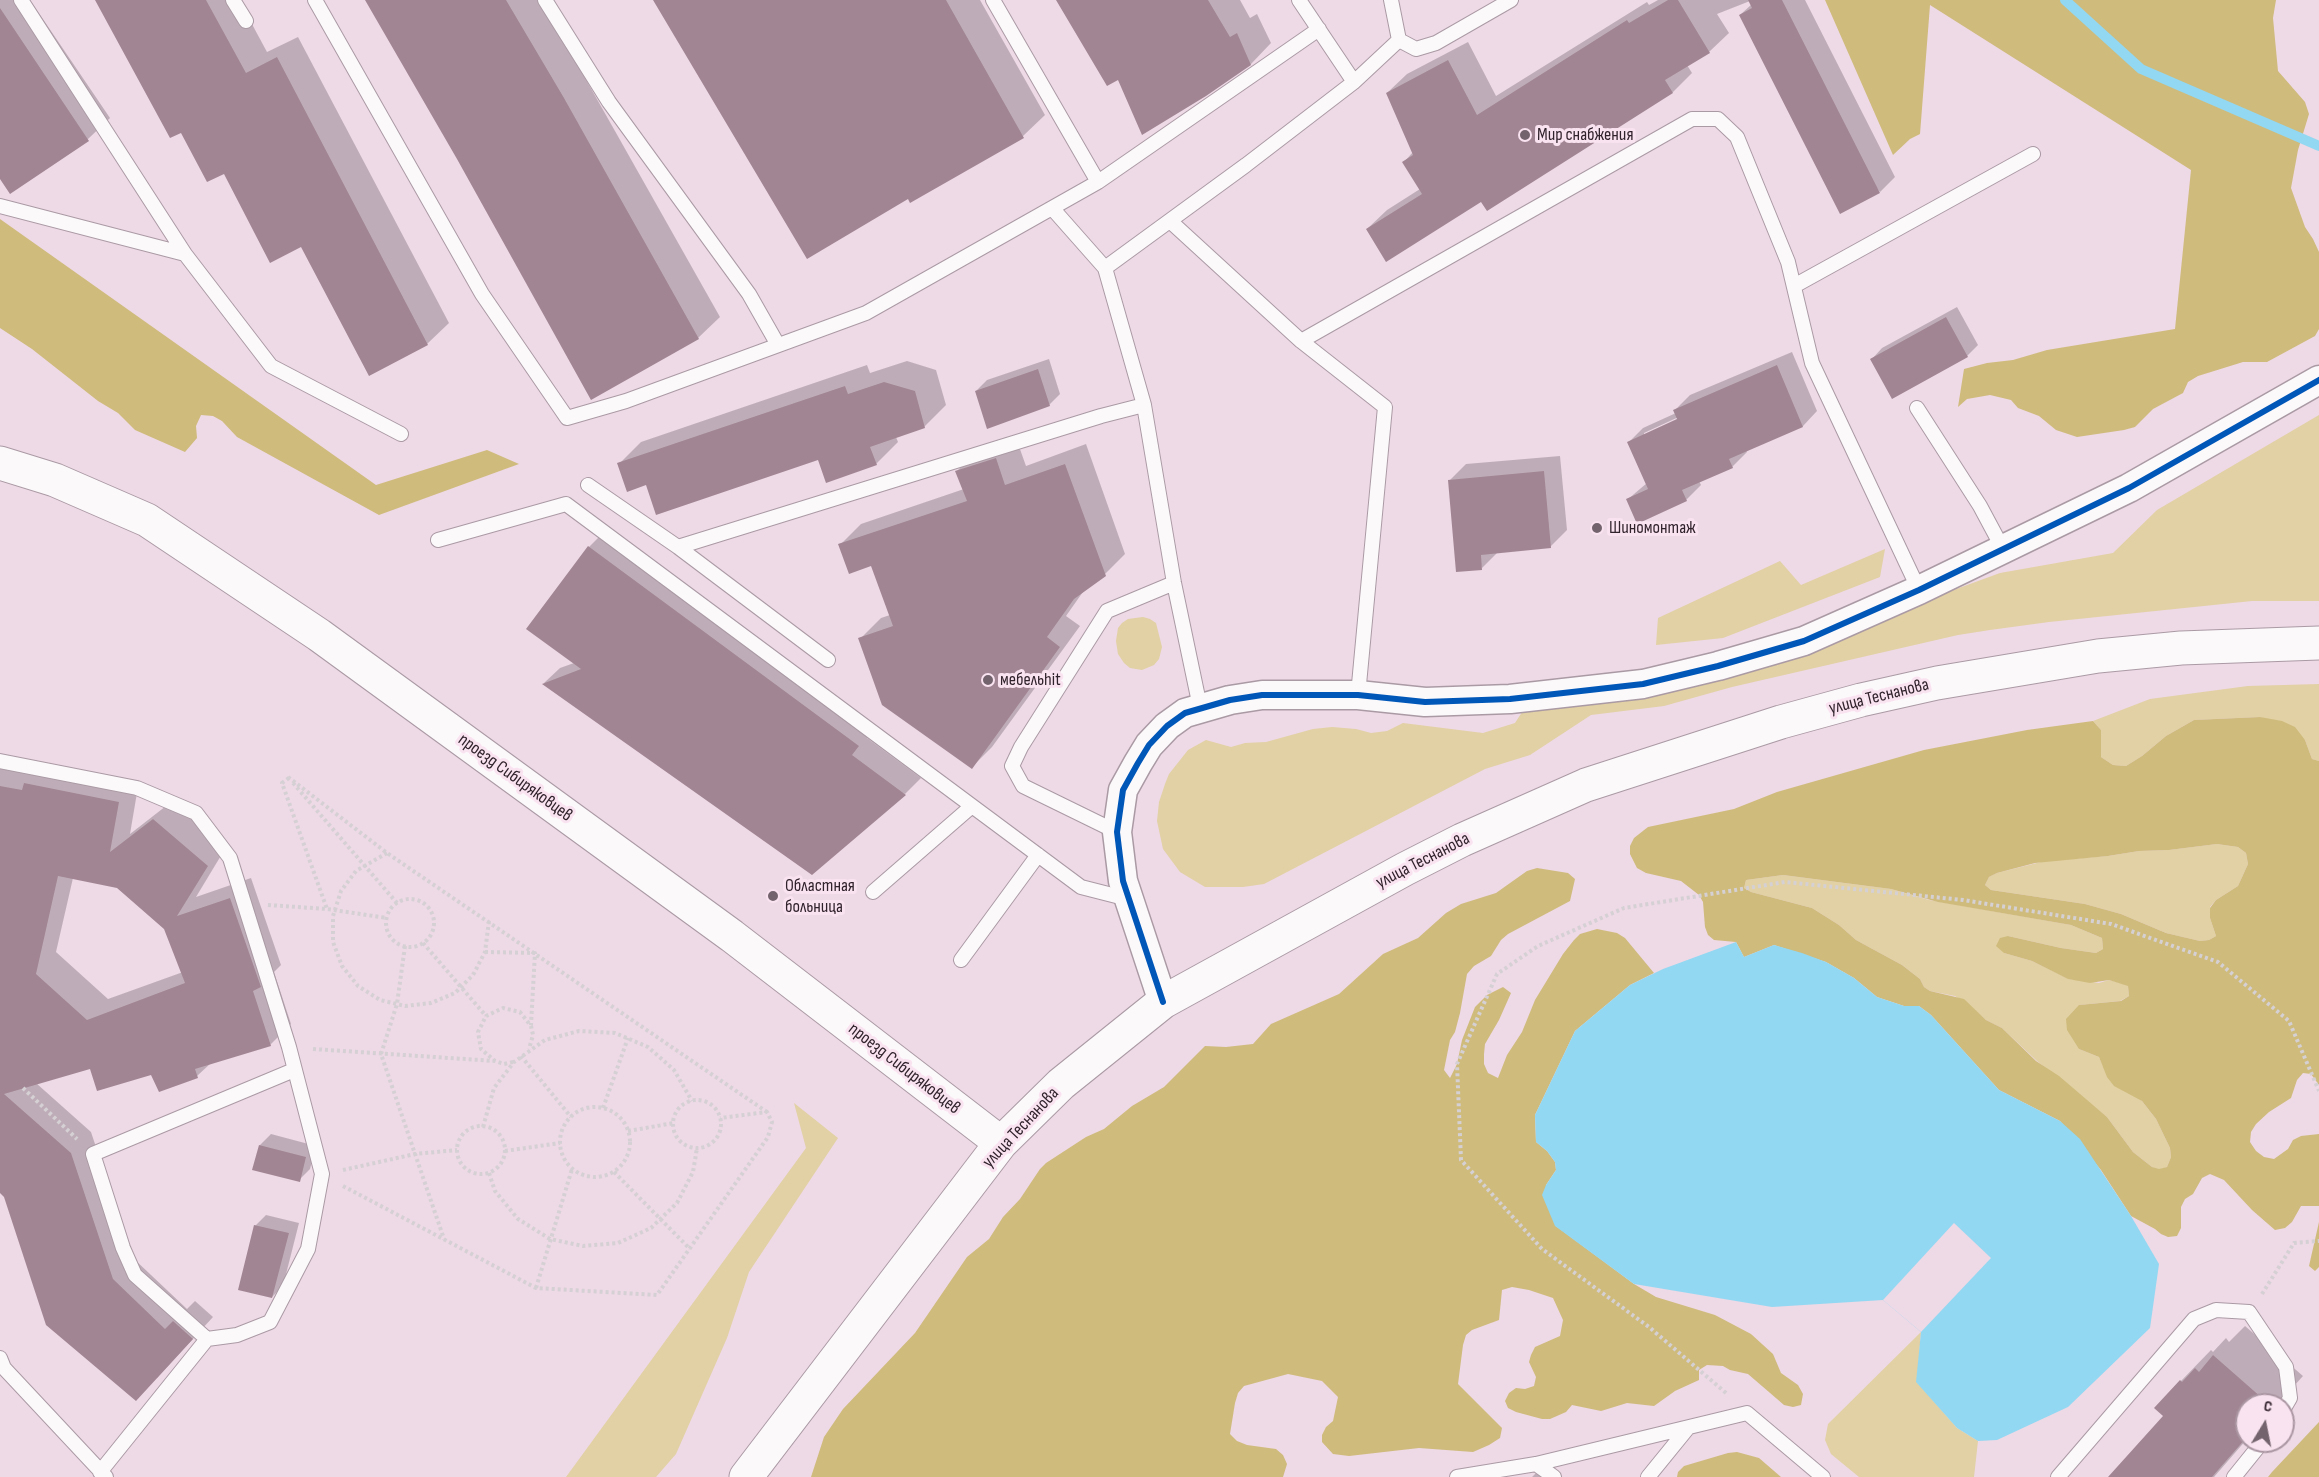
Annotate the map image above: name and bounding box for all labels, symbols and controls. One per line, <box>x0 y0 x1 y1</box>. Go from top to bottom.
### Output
place label: Мир снабжения <box>1537 124 1633 146</box>
marker: Мир снабжения <box>1518 128 1532 142</box>
place label: Шиномонтаж <box>1609 517 1696 539</box>
marker: Шиномонтаж <box>1590 521 1604 535</box>
place label: мебельhit <box>1000 669 1061 691</box>
marker: мебельhit <box>981 673 995 687</box>
street label: улица Теснанова <box>1827 674 1931 720</box>
street label: проезд Сибиряковцев <box>454 729 576 827</box>
street label: улица Теснанова <box>1373 828 1473 894</box>
place label: Областная больница <box>785 875 855 918</box>
marker: Областная больница <box>766 889 780 903</box>
street label: проезд Сибиряковцев <box>844 1019 964 1119</box>
street label: улица Теснанова <box>978 1083 1064 1173</box>
north arrow <box>2235 1393 2295 1453</box>
text: С <box>2262 1397 2274 1417</box>

